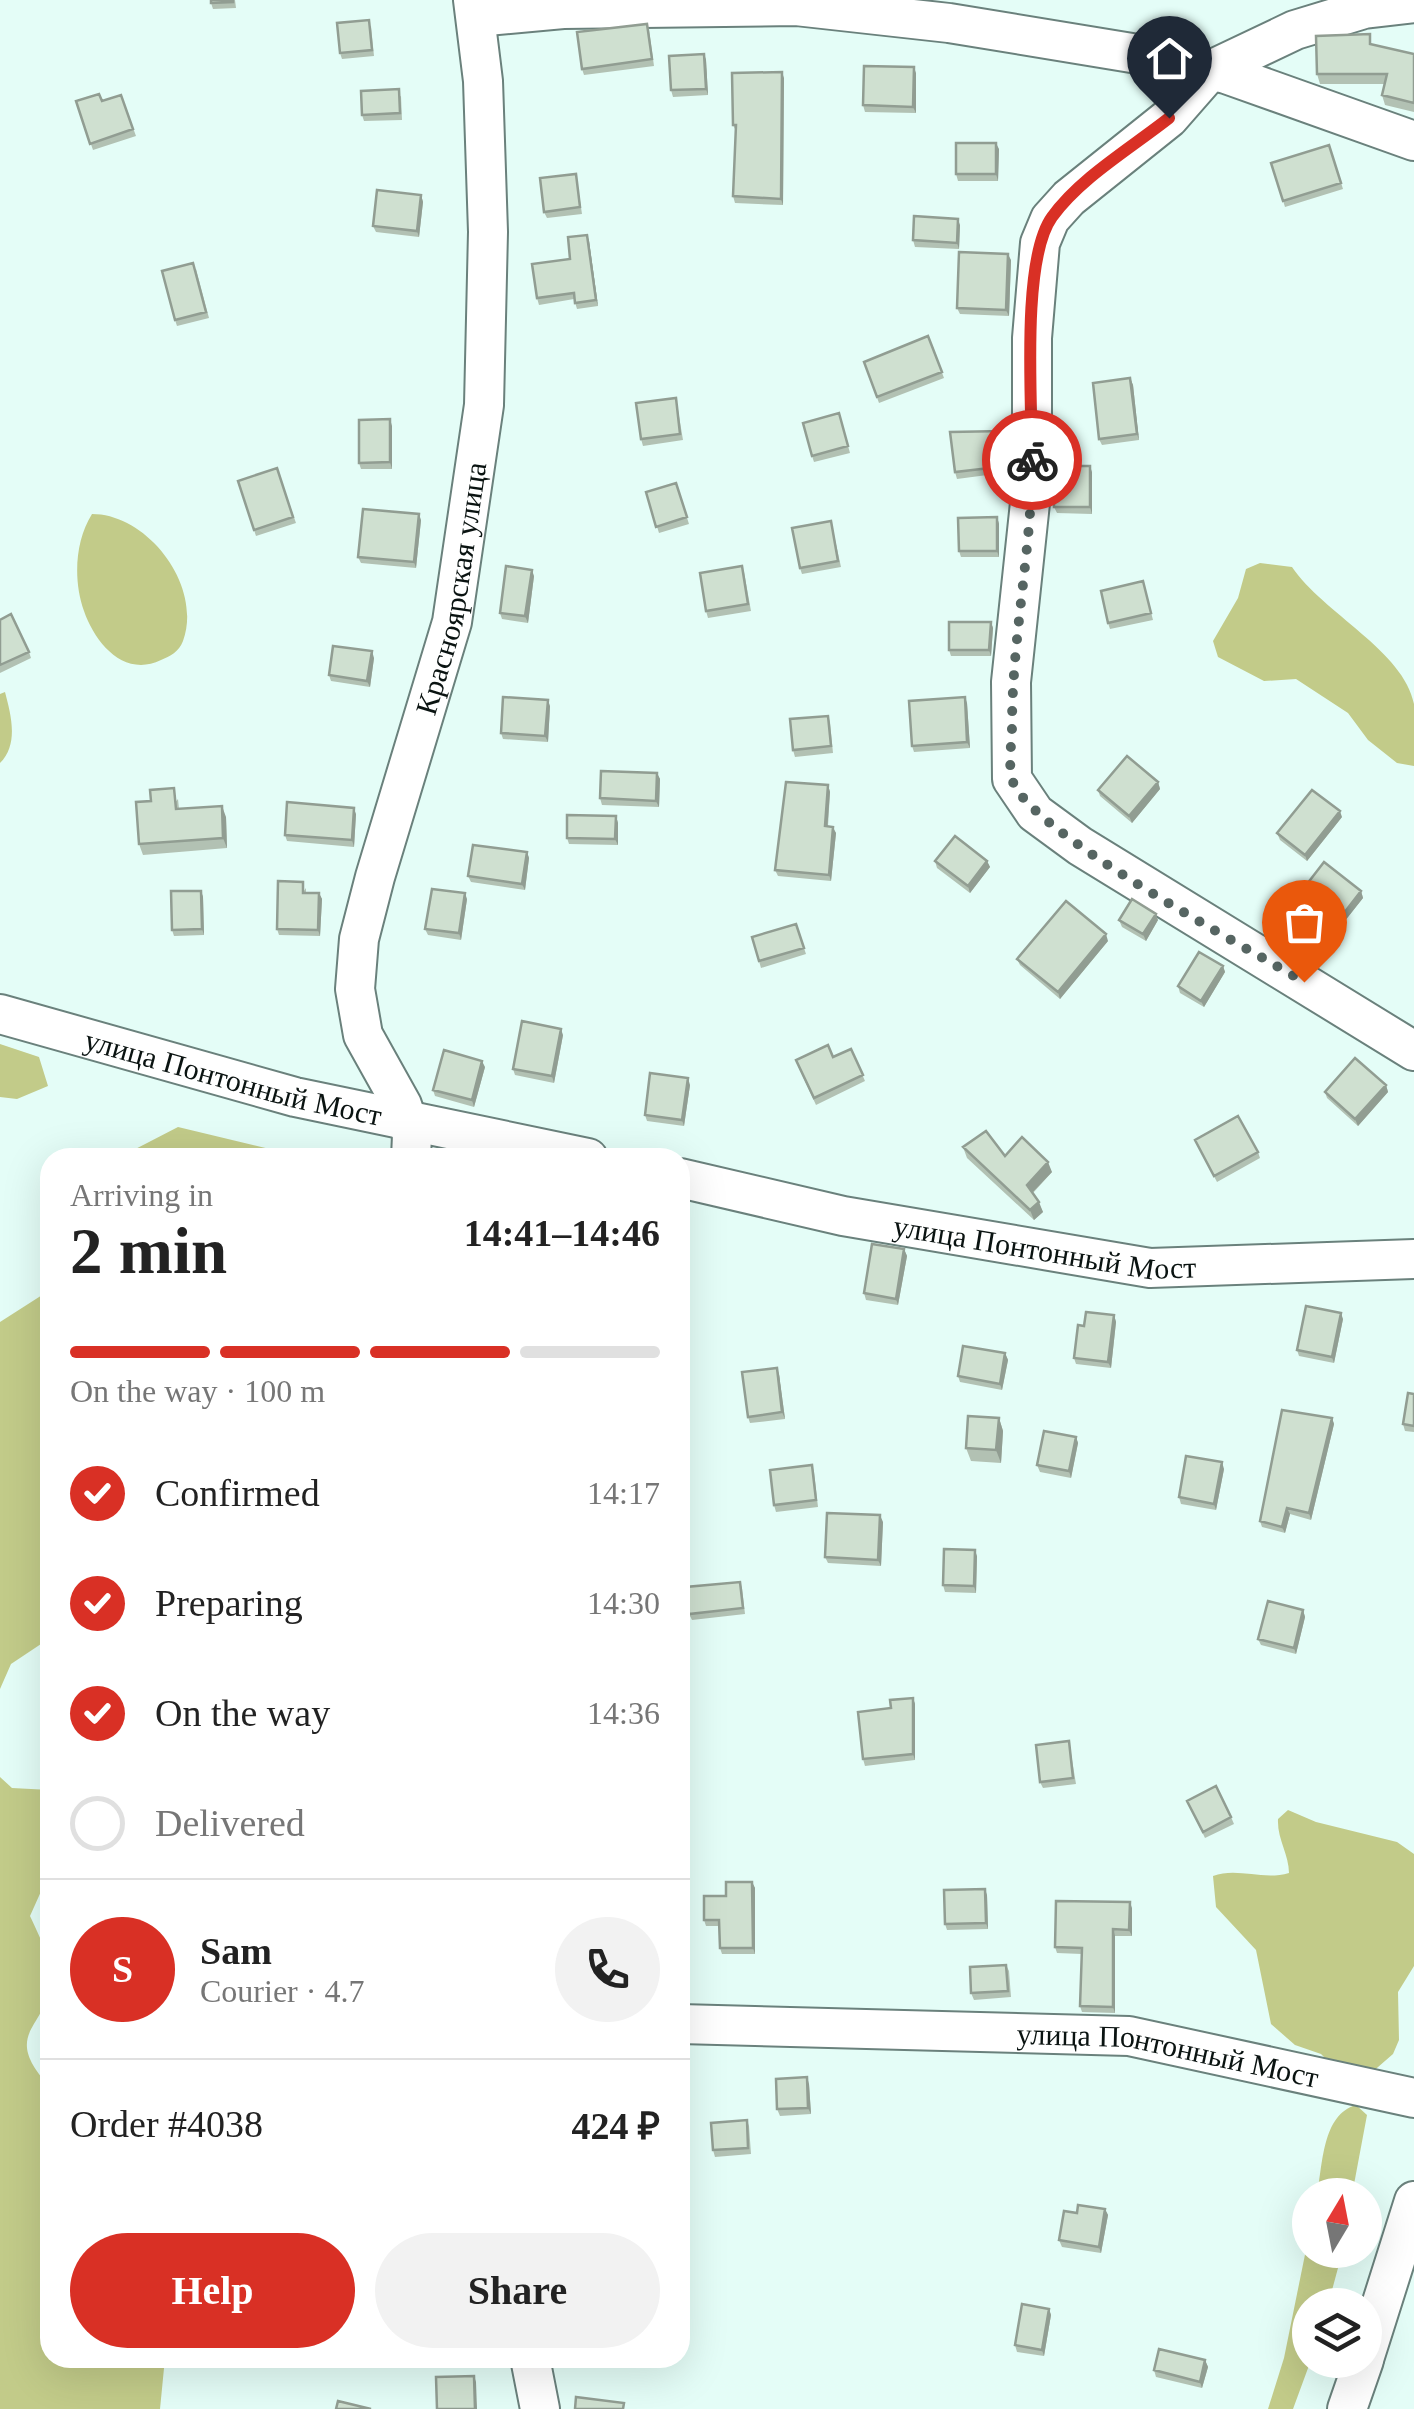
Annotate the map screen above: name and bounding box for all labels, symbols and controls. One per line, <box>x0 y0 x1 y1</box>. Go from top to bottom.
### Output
pin <box>1127 16 1212 119</box>
icon: home <box>1142 31 1197 86</box>
courier <box>982 410 1082 510</box>
icon: bike <box>1005 433 1060 488</box>
street label: Красноярская улица <box>409 460 492 718</box>
pin <box>1262 880 1347 983</box>
icon: bag <box>1277 895 1332 950</box>
street label: улица Понтонный Мост <box>81 1022 385 1131</box>
text: Arriving in <box>70 1177 213 1213</box>
street label: улица Понтонный Мост <box>891 1208 1197 1285</box>
text: 14:41–14:46 <box>464 1212 660 1254</box>
text: 2 min <box>70 1215 227 1287</box>
text: On the way · 100 m <box>70 1373 325 1409</box>
icon: check <box>70 1466 125 1521</box>
text: Confirmed <box>155 1472 320 1514</box>
text: 14:17 <box>587 1475 660 1511</box>
icon: check <box>70 1576 125 1631</box>
text: Preparing <box>155 1582 303 1624</box>
text: 14:30 <box>587 1585 660 1621</box>
icon: check <box>70 1686 125 1741</box>
text: On the way <box>155 1692 330 1734</box>
text: 14:36 <box>587 1695 660 1731</box>
text: Delivered <box>155 1802 305 1844</box>
button: phone <box>555 1917 660 2022</box>
text: Sam <box>200 1930 272 1972</box>
text: S <box>112 1948 133 1990</box>
text: Courier · 4.7 <box>200 1973 364 2009</box>
street label: улица Понтонный Мост <box>1016 2017 1322 2093</box>
text: Order #4038 <box>70 2103 263 2145</box>
text: 424 ₽ <box>571 2105 660 2147</box>
north arrow <box>1292 2178 1382 2268</box>
map controls <box>1292 2178 1382 2378</box>
button: Help <box>70 2233 355 2348</box>
button: Share <box>375 2233 660 2348</box>
button: layers <box>1292 2288 1382 2378</box>

